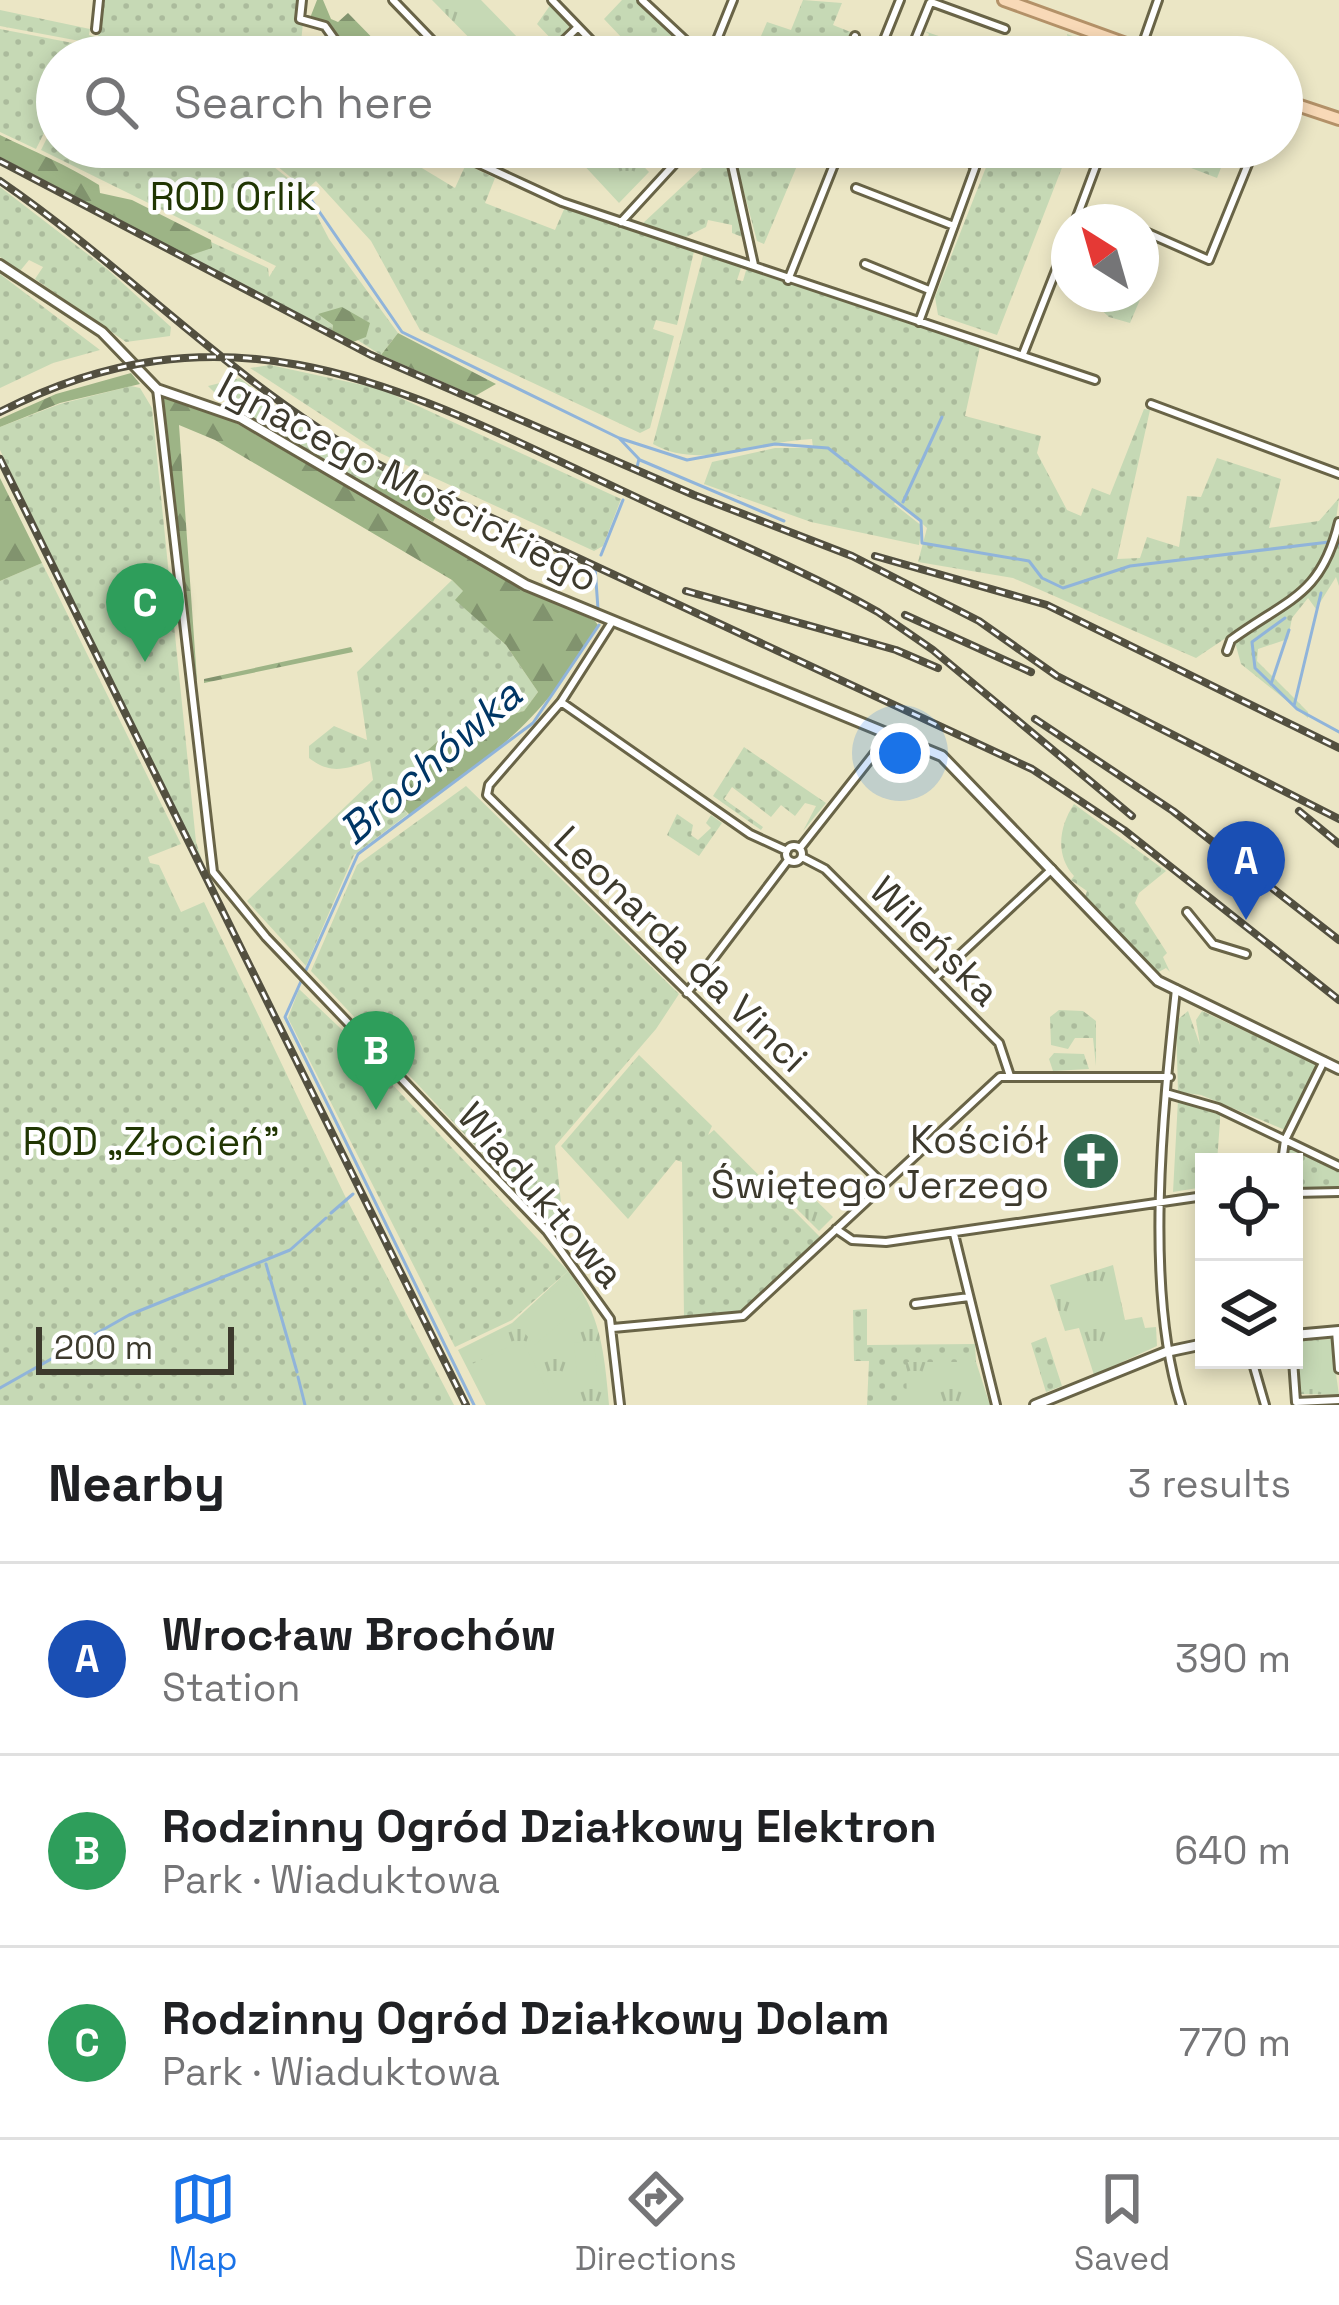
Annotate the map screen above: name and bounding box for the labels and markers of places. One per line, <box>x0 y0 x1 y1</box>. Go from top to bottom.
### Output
pin: C <box>106 563 184 662</box>
pin: A <box>1207 821 1285 920</box>
pin: B <box>337 1011 415 1110</box>
place label: Kościół Świętego Jerzego <box>711 1115 1049 1209</box>
church icon: Kościół Świętego Jerzego <box>1060 1130 1122 1192</box>

